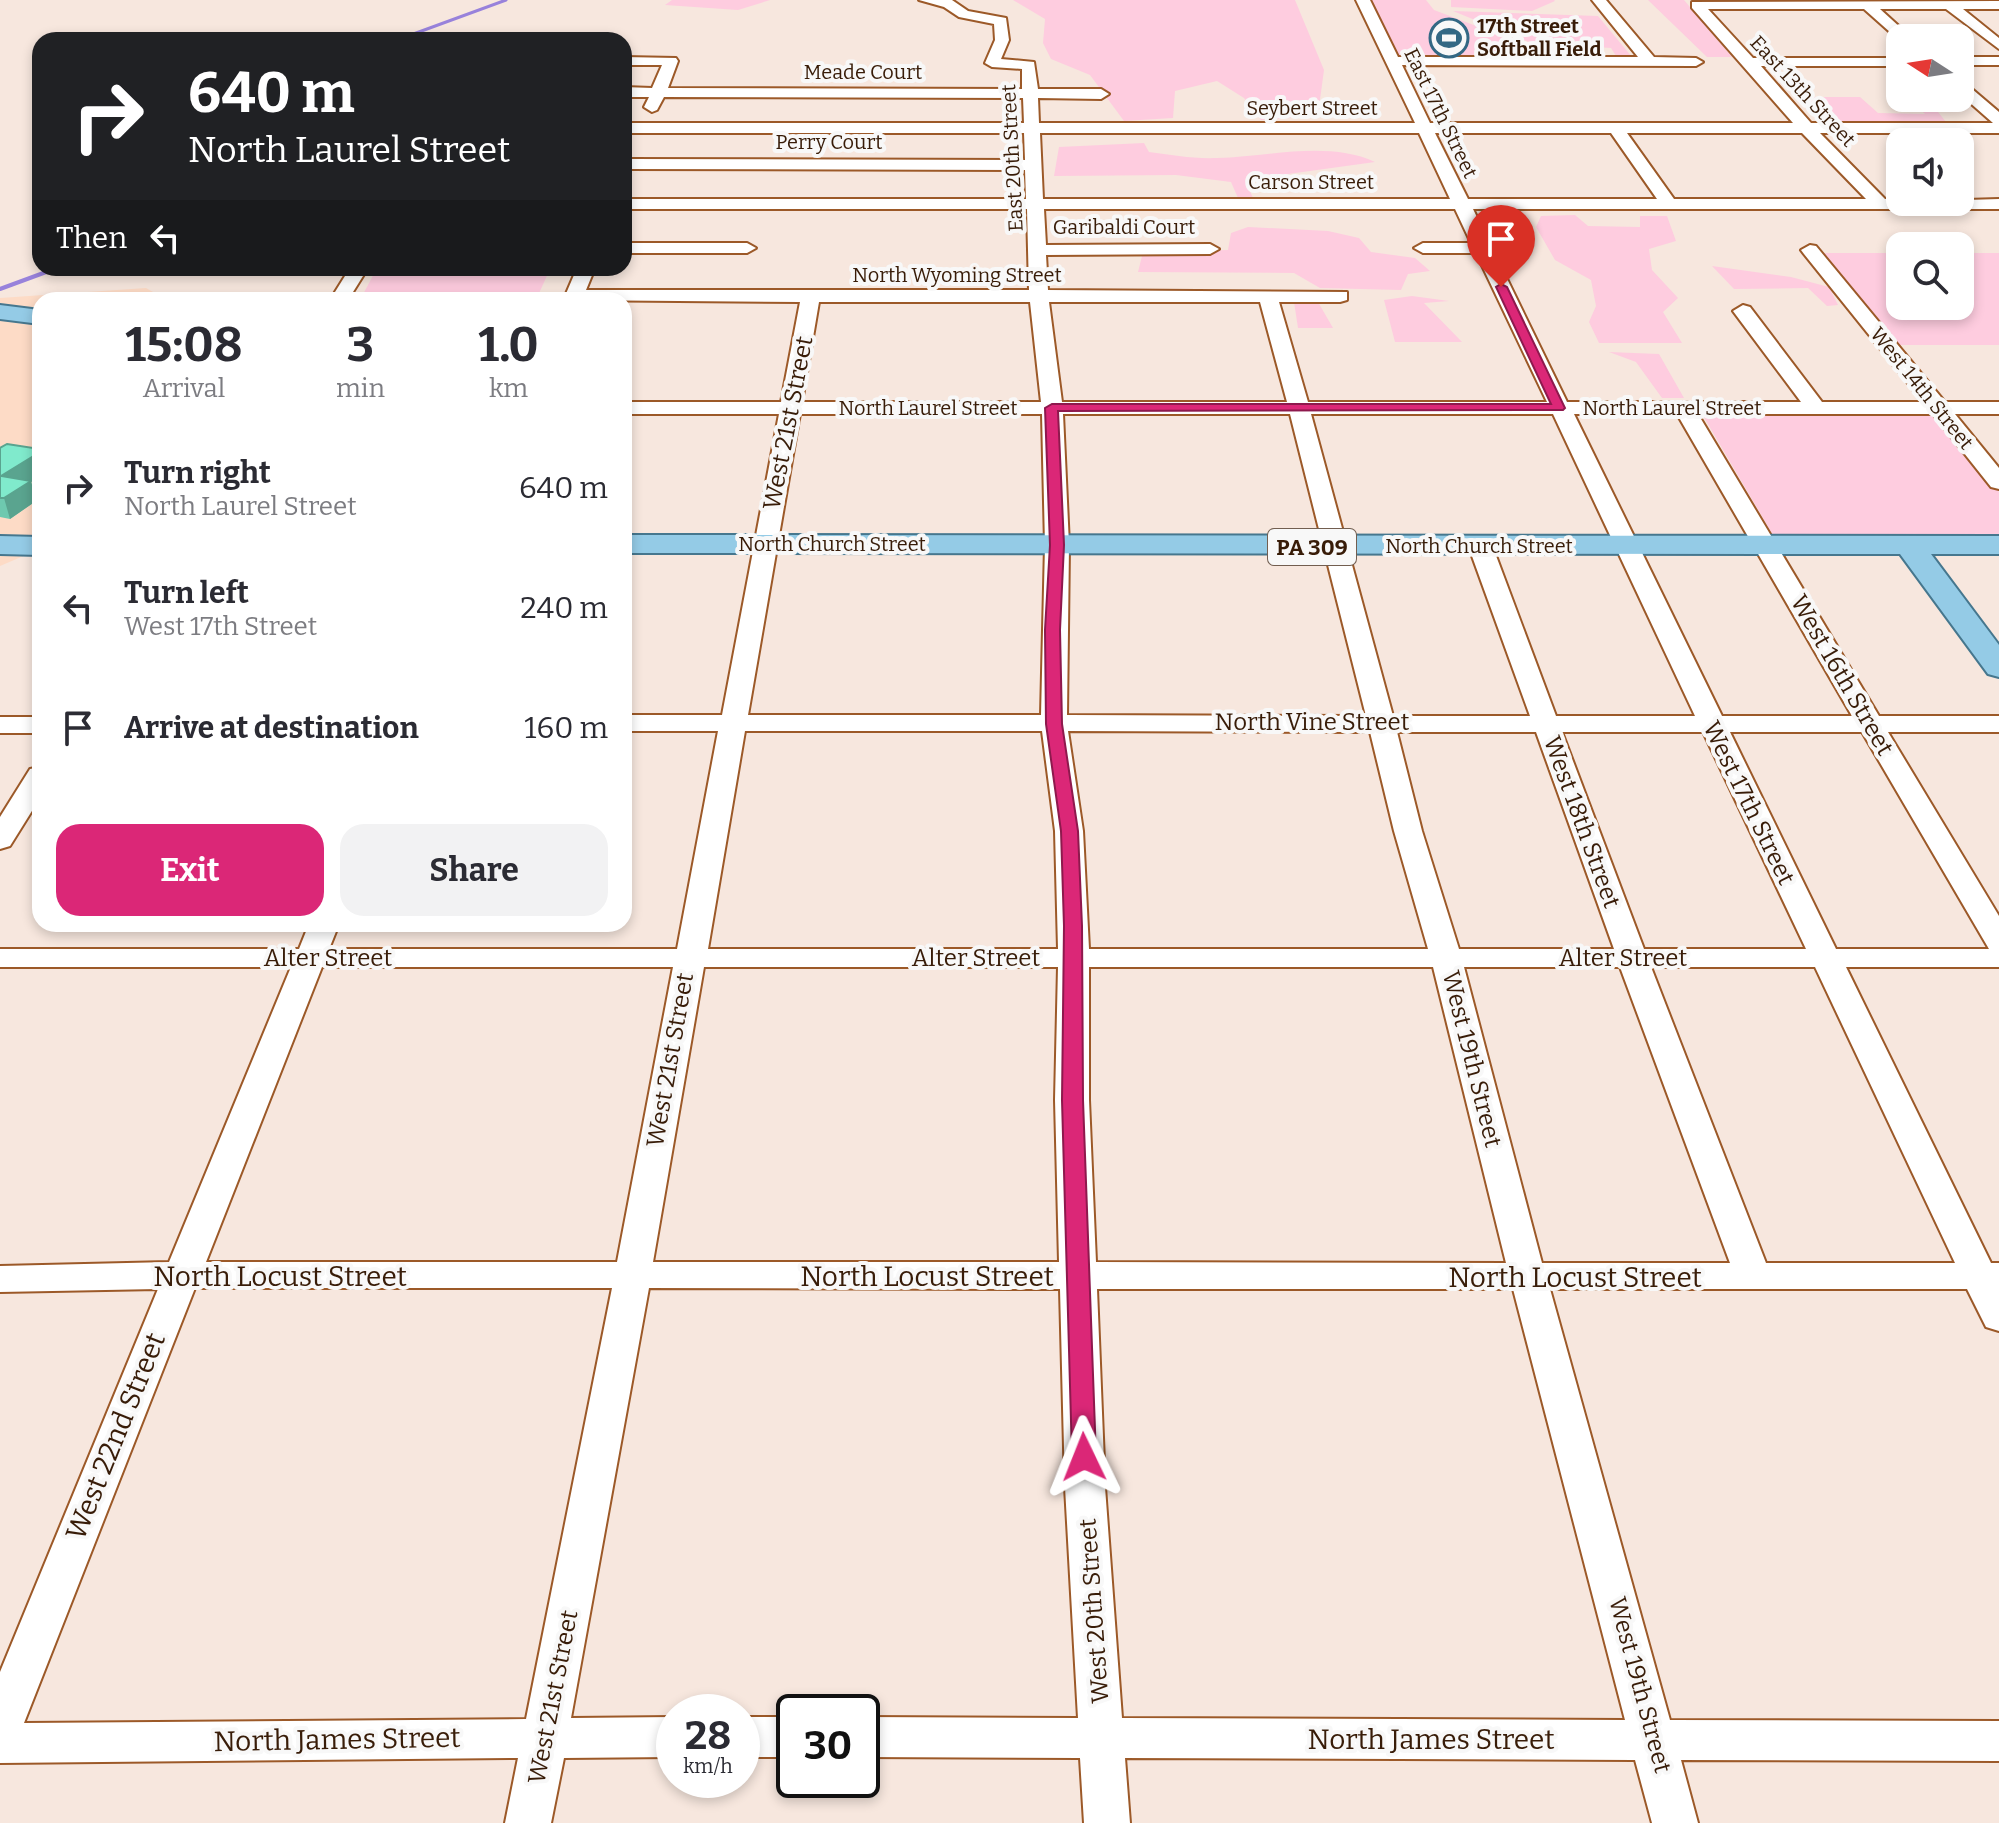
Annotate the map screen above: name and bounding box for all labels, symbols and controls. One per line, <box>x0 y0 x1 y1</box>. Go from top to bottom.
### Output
place label: 17th Street Softball Field <box>1477 14 1602 61</box>
sports icon: 17th Street Softball Field <box>1428 17 1470 59</box>
north arrow <box>1886 24 1974 112</box>
map controls <box>1886 24 1974 320</box>
street label: East 13th Street <box>1745 31 1861 151</box>
street label: East 17th Street <box>1399 44 1483 182</box>
text: 640 m <box>188 60 355 127</box>
street label: Meade Court <box>804 60 922 84</box>
icon: right <box>56 64 160 168</box>
street label: East 20th Street <box>996 84 1028 232</box>
street label: Seybert Street <box>1246 96 1378 120</box>
text: North Laurel Street <box>188 128 510 172</box>
button: sound <box>1886 128 1974 216</box>
street label: Perry Court <box>775 130 883 154</box>
street label: Carson Street <box>1248 170 1374 194</box>
pin <box>1467 205 1535 287</box>
street label: Garibaldi Court <box>1053 215 1195 239</box>
icon: left <box>143 216 187 260</box>
icon: arrive <box>1479 217 1523 261</box>
text: Then <box>56 220 127 256</box>
button: search <box>1886 232 1974 320</box>
street label: North Wyoming Street <box>852 263 1062 287</box>
text: 15:08 <box>125 316 243 374</box>
text: 3 <box>347 316 374 374</box>
text: 1.0 <box>478 316 539 374</box>
street label: West 14th Street <box>1865 322 1979 454</box>
street label: West 21st Street <box>757 333 819 512</box>
text: Arrival <box>143 373 225 404</box>
text: min <box>336 373 385 404</box>
text: km <box>489 373 528 404</box>
street label: North Laurel Street <box>839 396 1018 420</box>
street label: North Laurel Street <box>1583 396 1762 420</box>
text: Turn right <box>124 455 271 491</box>
icon: right <box>56 466 100 510</box>
text: 640 m <box>519 470 608 506</box>
text: North Laurel Street <box>124 491 357 522</box>
road number: PA 309 <box>1268 529 1356 565</box>
street label: North Church Street <box>738 532 926 556</box>
street label: North Church Street <box>1385 534 1573 558</box>
text: Turn left <box>124 575 249 611</box>
icon: left <box>56 586 100 630</box>
text: 240 m <box>520 590 608 626</box>
street label: West 16th Street <box>1785 590 1899 761</box>
text: West 17th Street <box>124 611 317 642</box>
icon: arrive <box>56 706 100 750</box>
street label: North Vine Street <box>1215 708 1410 736</box>
text: Arrive at destination <box>124 710 419 746</box>
text: 160 m <box>524 710 608 746</box>
street label: West 17th Street <box>1697 717 1801 890</box>
street label: West 18th Street <box>1538 732 1626 912</box>
button: Exit <box>56 824 324 916</box>
button: Share <box>340 824 608 916</box>
street label: Alter Street <box>264 944 392 972</box>
street label: Alter Street <box>912 944 1040 972</box>
street label: Alter Street <box>1559 944 1687 972</box>
street label: West 19th Street <box>1437 968 1508 1150</box>
street label: West 21st Street <box>641 970 699 1149</box>
street label: North Locust Street <box>153 1260 407 1293</box>
street label: North Locust Street <box>800 1260 1054 1293</box>
street label: North Locust Street <box>1448 1261 1702 1294</box>
street label: West 22nd Street <box>59 1328 172 1545</box>
position arrow <box>1042 1415 1126 1499</box>
street label: West 20th Street <box>1074 1517 1114 1704</box>
street label: West 19th Street <box>1603 1594 1677 1776</box>
street label: West 21st Street <box>522 1607 584 1786</box>
speed limit sign: 30 <box>776 1694 880 1798</box>
text: 28 <box>685 1712 731 1760</box>
street label: North James Street <box>213 1721 461 1758</box>
street label: North James Street <box>1307 1723 1555 1756</box>
text: km/h <box>683 1754 733 1778</box>

